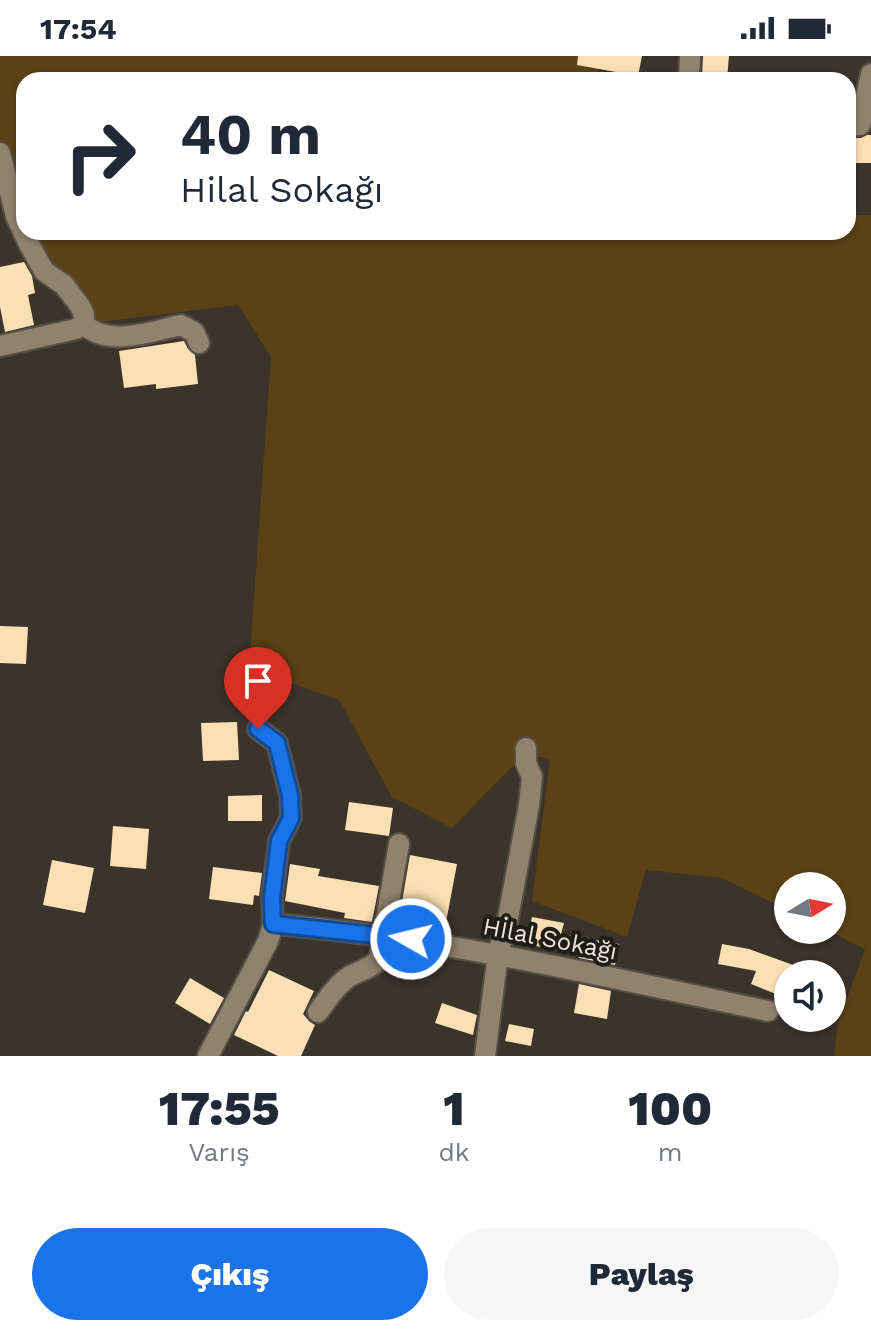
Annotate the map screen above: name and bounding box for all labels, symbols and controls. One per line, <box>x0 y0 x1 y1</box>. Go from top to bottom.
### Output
text: 17:54 <box>40 11 117 46</box>
text: 40 m <box>180 102 321 168</box>
icon: right <box>48 104 152 208</box>
text: Hilal Sokağı <box>180 169 383 211</box>
pin <box>224 647 292 729</box>
icon: arrive <box>236 659 280 703</box>
north arrow <box>774 872 846 944</box>
map controls <box>774 872 846 1032</box>
position arrow <box>369 897 453 981</box>
street label: Hİlal Sokağı <box>481 912 619 966</box>
button: sound <box>774 960 846 1032</box>
text: 17:55 <box>159 1080 280 1137</box>
text: 1 <box>443 1080 465 1137</box>
text: 100 <box>628 1080 712 1137</box>
text: Varış <box>189 1137 250 1167</box>
text: dk <box>438 1137 469 1167</box>
text: m <box>658 1137 683 1167</box>
button: Çıkış <box>32 1228 428 1320</box>
button: Paylaş <box>444 1228 839 1320</box>

